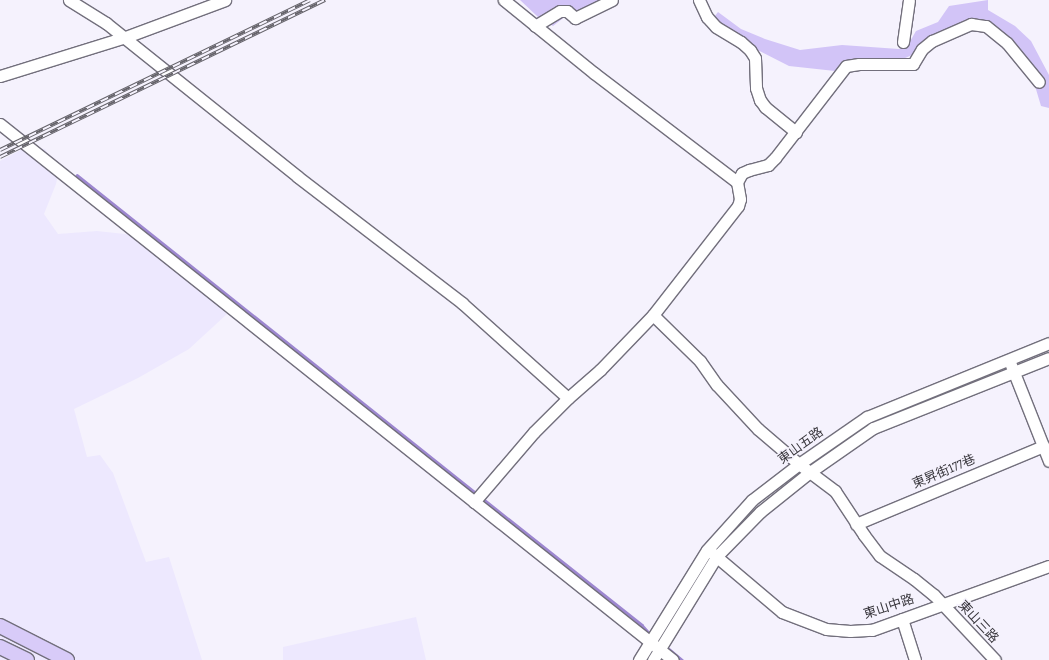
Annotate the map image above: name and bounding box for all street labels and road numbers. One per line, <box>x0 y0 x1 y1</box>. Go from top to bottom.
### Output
street label: 東山五路 <box>775 424 827 468</box>
street label: 東昇街177巷 <box>910 452 978 492</box>
street label: 東山中路 <box>862 592 916 622</box>
street label: 東山三路 <box>955 598 1001 646</box>

